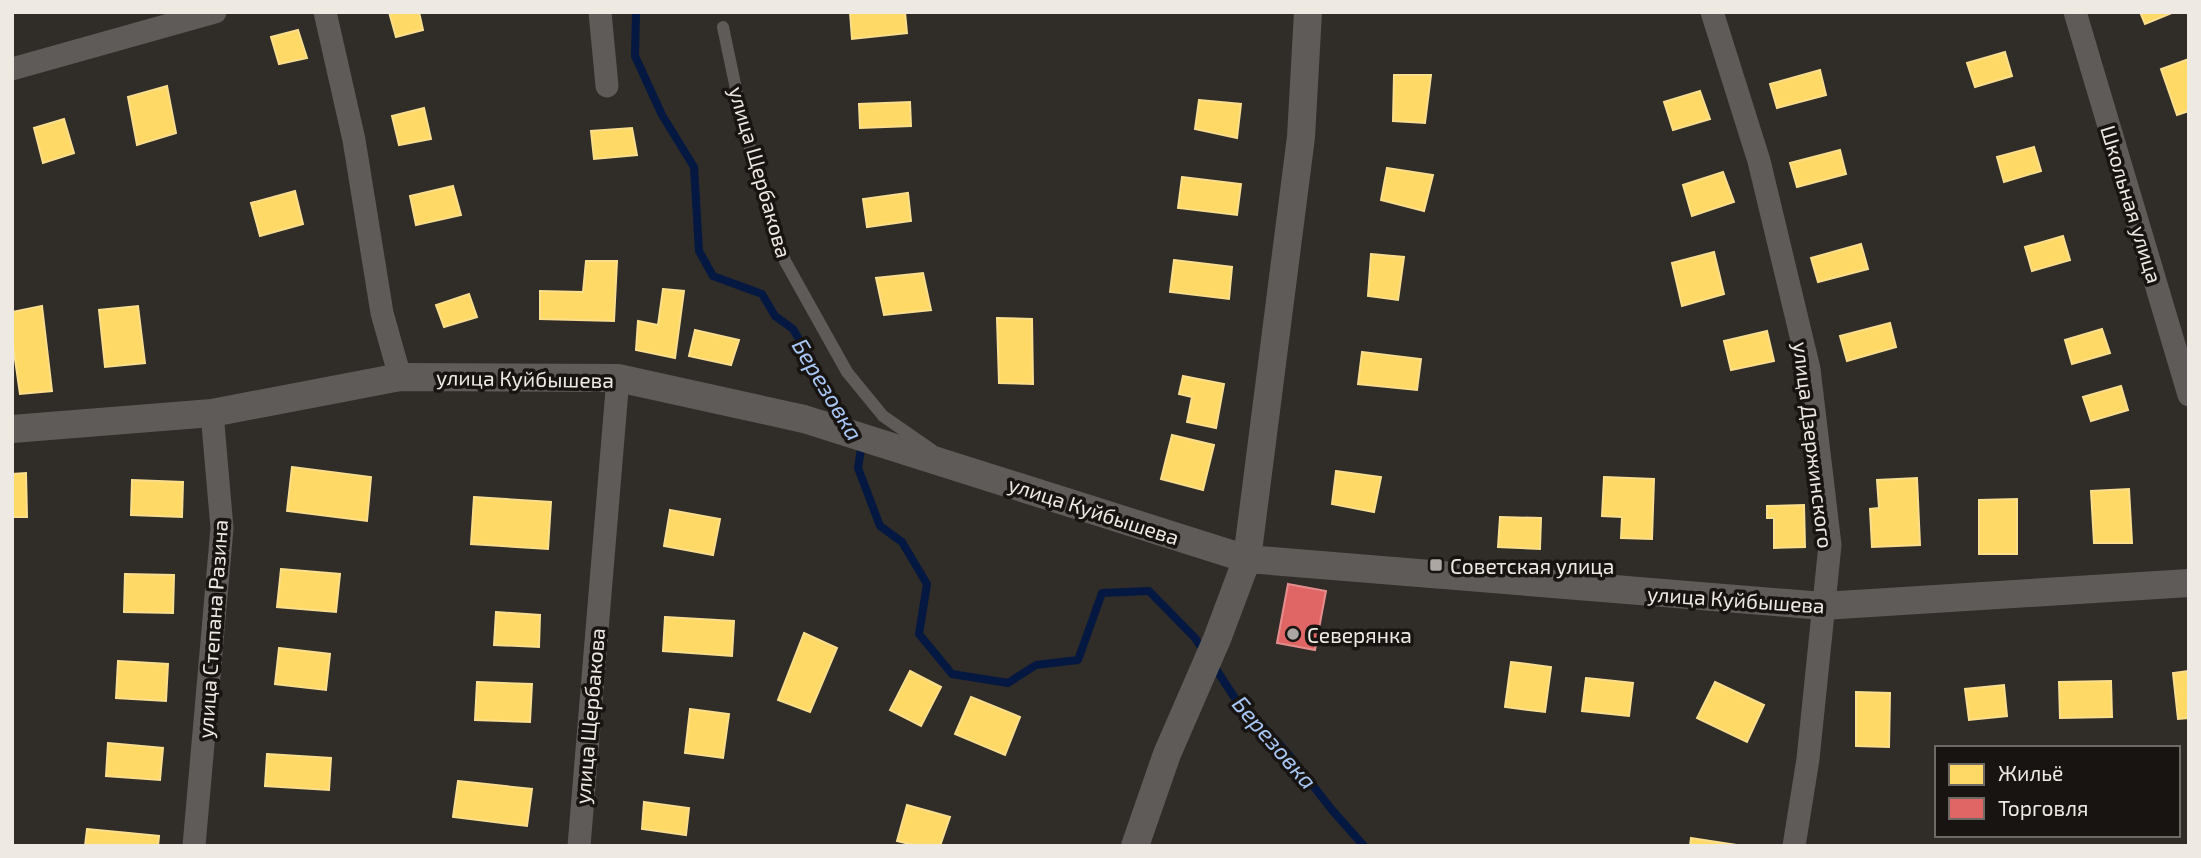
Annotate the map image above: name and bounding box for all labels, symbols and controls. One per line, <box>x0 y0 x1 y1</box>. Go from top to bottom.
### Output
street label: улица Щербакова <box>724 84 797 261</box>
street label: Школьная улица <box>2095 122 2168 286</box>
water label: Березовка <box>787 333 869 445</box>
street label: улица Дзержинского <box>1788 340 1839 550</box>
street label: улица Куйбышева <box>436 364 614 393</box>
street label: улица Куйбышева <box>1005 471 1182 550</box>
street label: улица Степана Разина <box>192 519 233 739</box>
place label: Советская улица <box>1450 553 1614 579</box>
marker: Советская улица <box>1428 557 1444 573</box>
street label: улица Куйбышева <box>1646 580 1826 619</box>
place label: Северянка <box>1307 622 1412 647</box>
marker: Северянка <box>1285 626 1301 642</box>
street label: улица Щербакова <box>569 627 610 805</box>
water label: Березовка <box>1227 690 1323 794</box>
legend <box>1935 746 2180 837</box>
text: Жильё <box>1998 760 2063 785</box>
text: Торговля <box>1998 795 2088 820</box>

